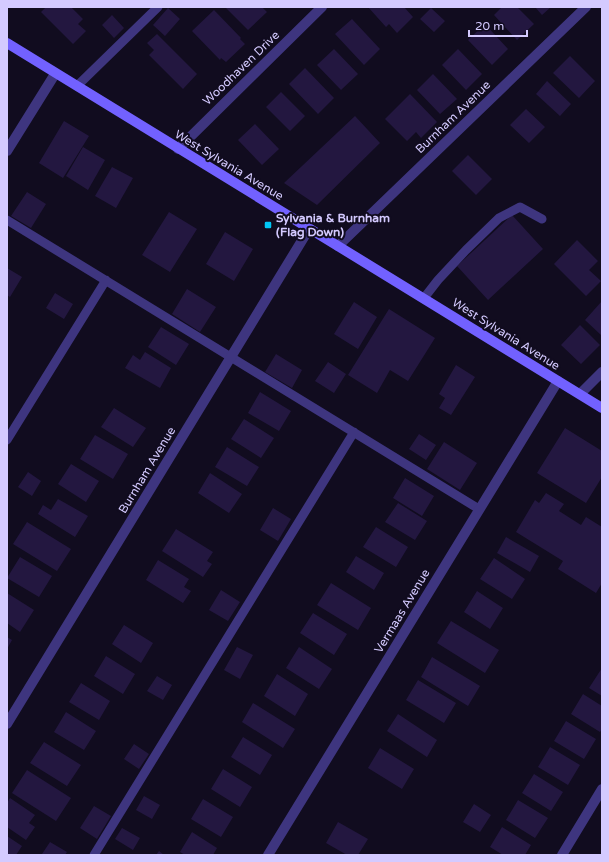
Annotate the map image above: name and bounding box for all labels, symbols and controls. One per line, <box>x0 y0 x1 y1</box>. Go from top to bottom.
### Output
scale bar <box>469 12 527 38</box>
text: 20 m <box>475 19 504 33</box>
street label: Woodhaven Drive <box>200 28 282 108</box>
street label: Burnham Avenue <box>413 78 493 156</box>
street label: West Sylvania Avenue <box>172 127 286 203</box>
place label: Sylvania & Burnham (Flag Down) <box>276 211 390 240</box>
marker: Sylvania & Burnham (Flag Down) <box>263 220 273 230</box>
street label: West Sylvania Avenue <box>450 295 563 373</box>
street label: Burnham Avenue <box>116 424 178 516</box>
street label: Vermaas Avenue <box>371 566 433 655</box>

